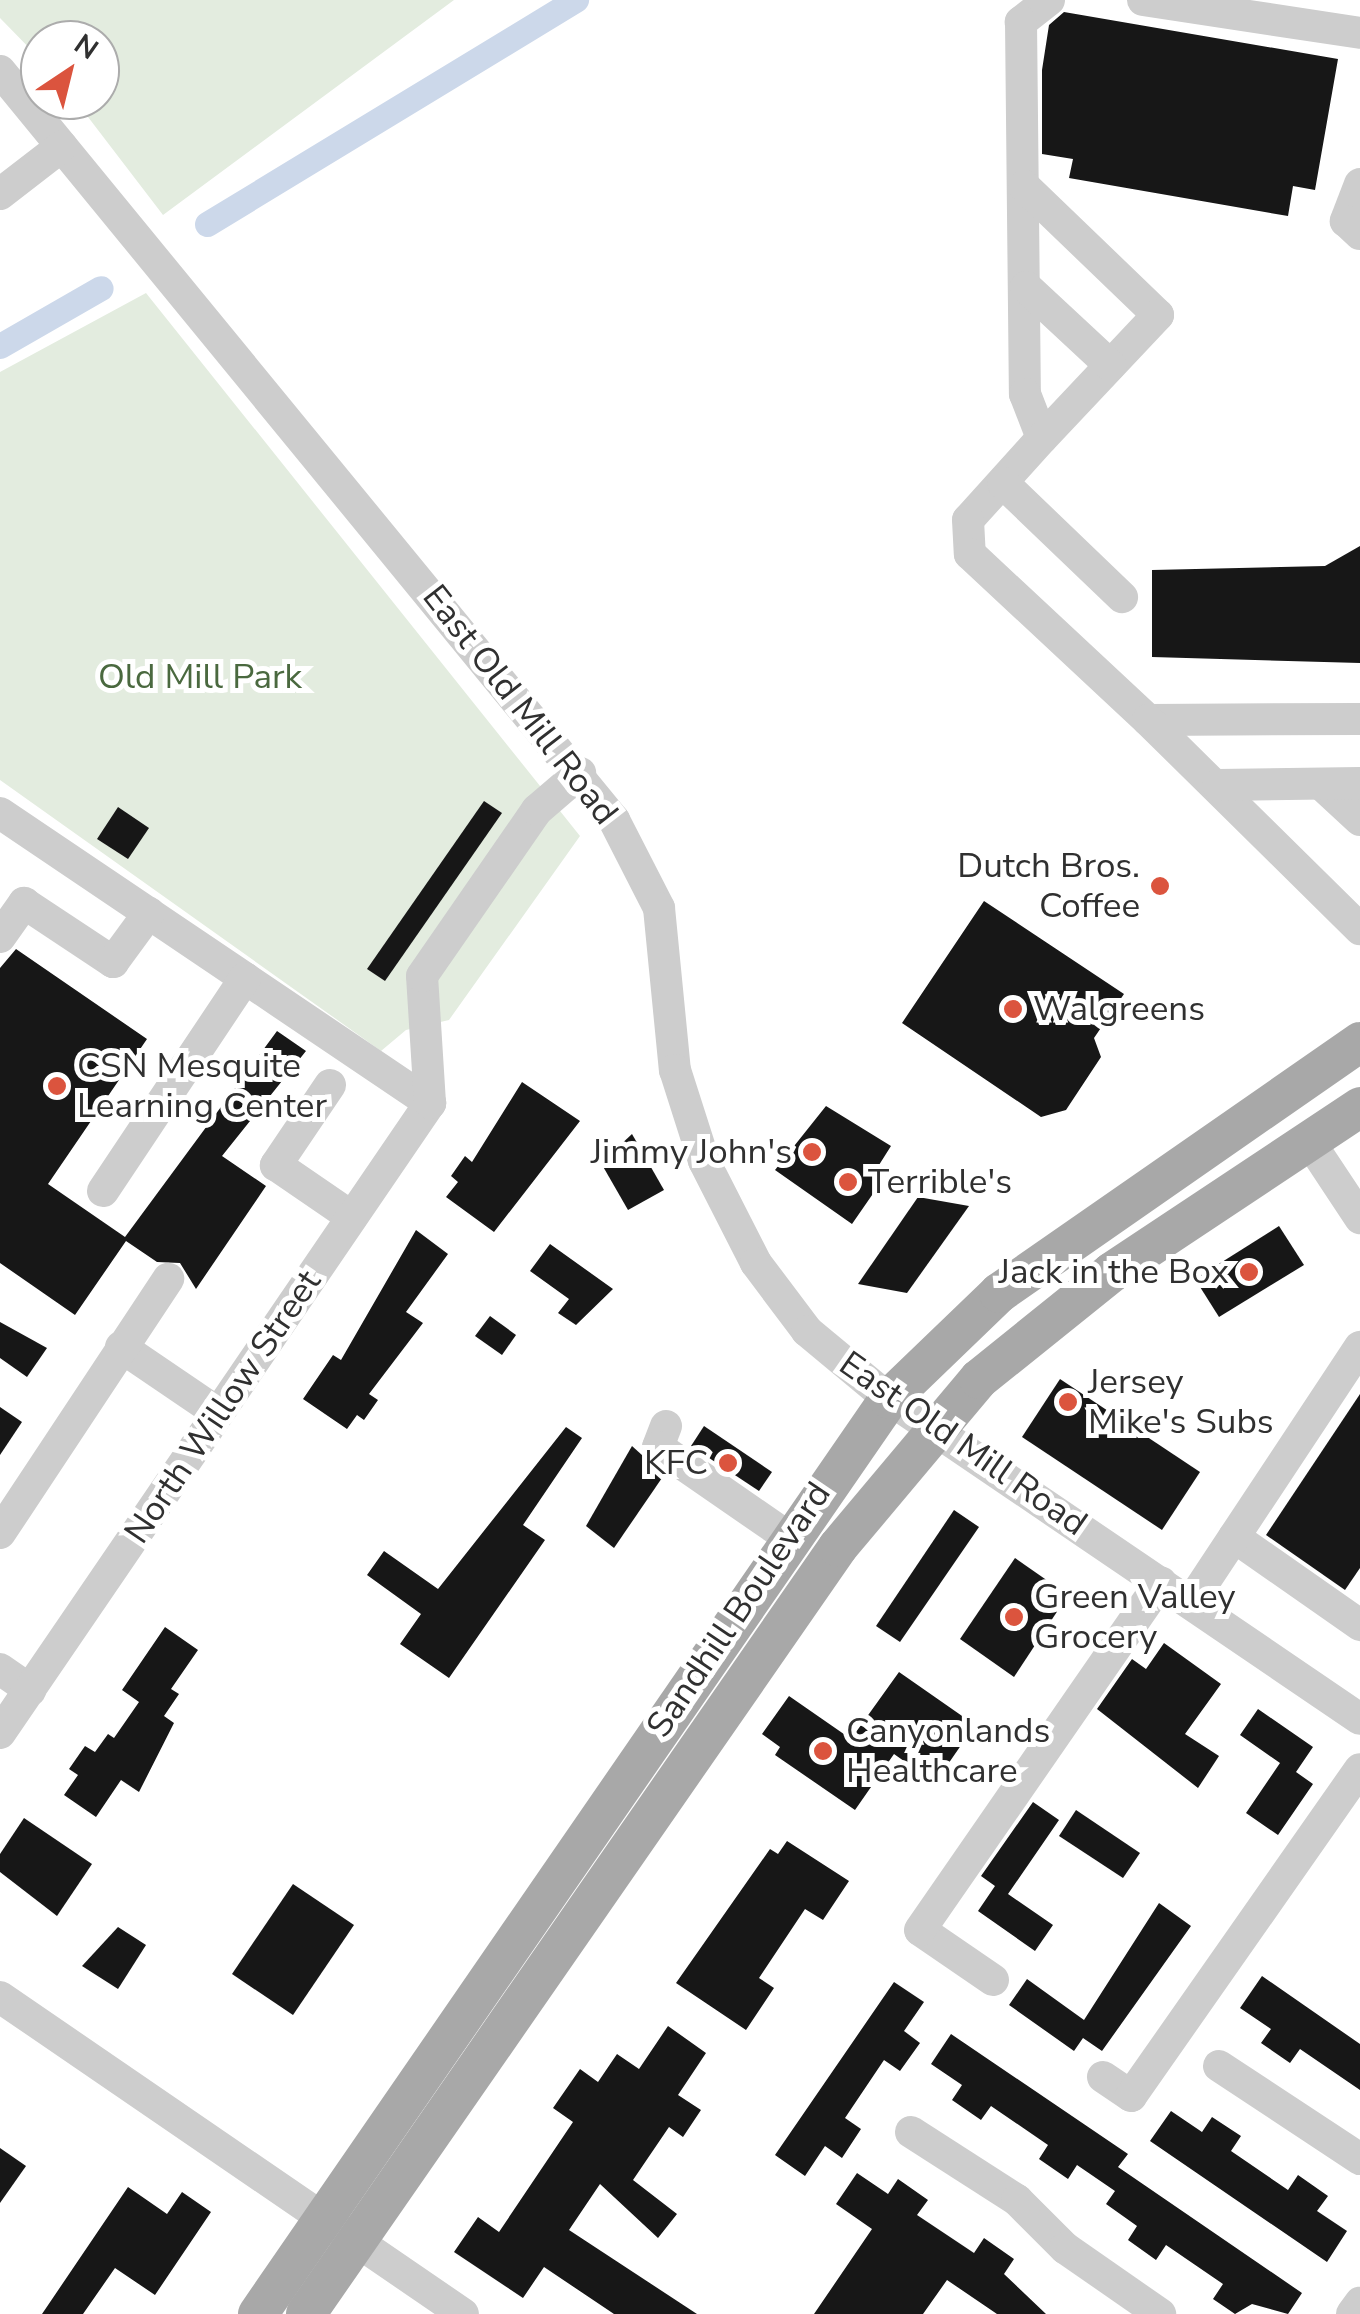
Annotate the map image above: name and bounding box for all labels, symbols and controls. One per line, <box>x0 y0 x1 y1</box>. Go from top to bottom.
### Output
north arrow <box>20 20 120 120</box>
text: N <box>67 25 106 69</box>
street label: East Old Mill Road <box>413 577 627 833</box>
park label: Old Mill Park <box>98 656 302 698</box>
place label: Dutch Bros. Coffee <box>957 845 1140 927</box>
marker: Dutch Bros. Coffee <box>1149 875 1171 897</box>
place label: Walgreens <box>1033 988 1205 1030</box>
marker: Walgreens <box>1002 998 1024 1020</box>
place label: CSN Mesquite Learning Center <box>77 1045 327 1127</box>
marker: CSN Mesquite Learning Center <box>46 1075 68 1097</box>
place label: Jimmy John's <box>591 1131 792 1173</box>
marker: Jimmy John's <box>801 1141 823 1163</box>
place label: Terrible's <box>868 1161 1012 1203</box>
marker: Terrible's <box>837 1171 859 1193</box>
place label: Jack in the Box <box>999 1251 1229 1293</box>
marker: Jack in the Box <box>1238 1261 1260 1283</box>
street label: North Willow Street <box>116 1263 330 1551</box>
street label: East Old Mill Road <box>831 1343 1095 1545</box>
place label: Jersey Mike's Subs <box>1088 1361 1274 1443</box>
marker: Jersey Mike's Subs <box>1057 1391 1079 1413</box>
place label: KFC <box>644 1442 708 1484</box>
marker: KFC <box>717 1452 739 1474</box>
street label: Sandhill Boulevard <box>638 1475 840 1745</box>
place label: Green Valley Grocery <box>1034 1576 1235 1658</box>
marker: Green Valley Grocery <box>1003 1606 1025 1628</box>
place label: Canyonlands Healthcare <box>846 1710 1050 1792</box>
marker: Canyonlands Healthcare <box>810 1738 836 1764</box>

